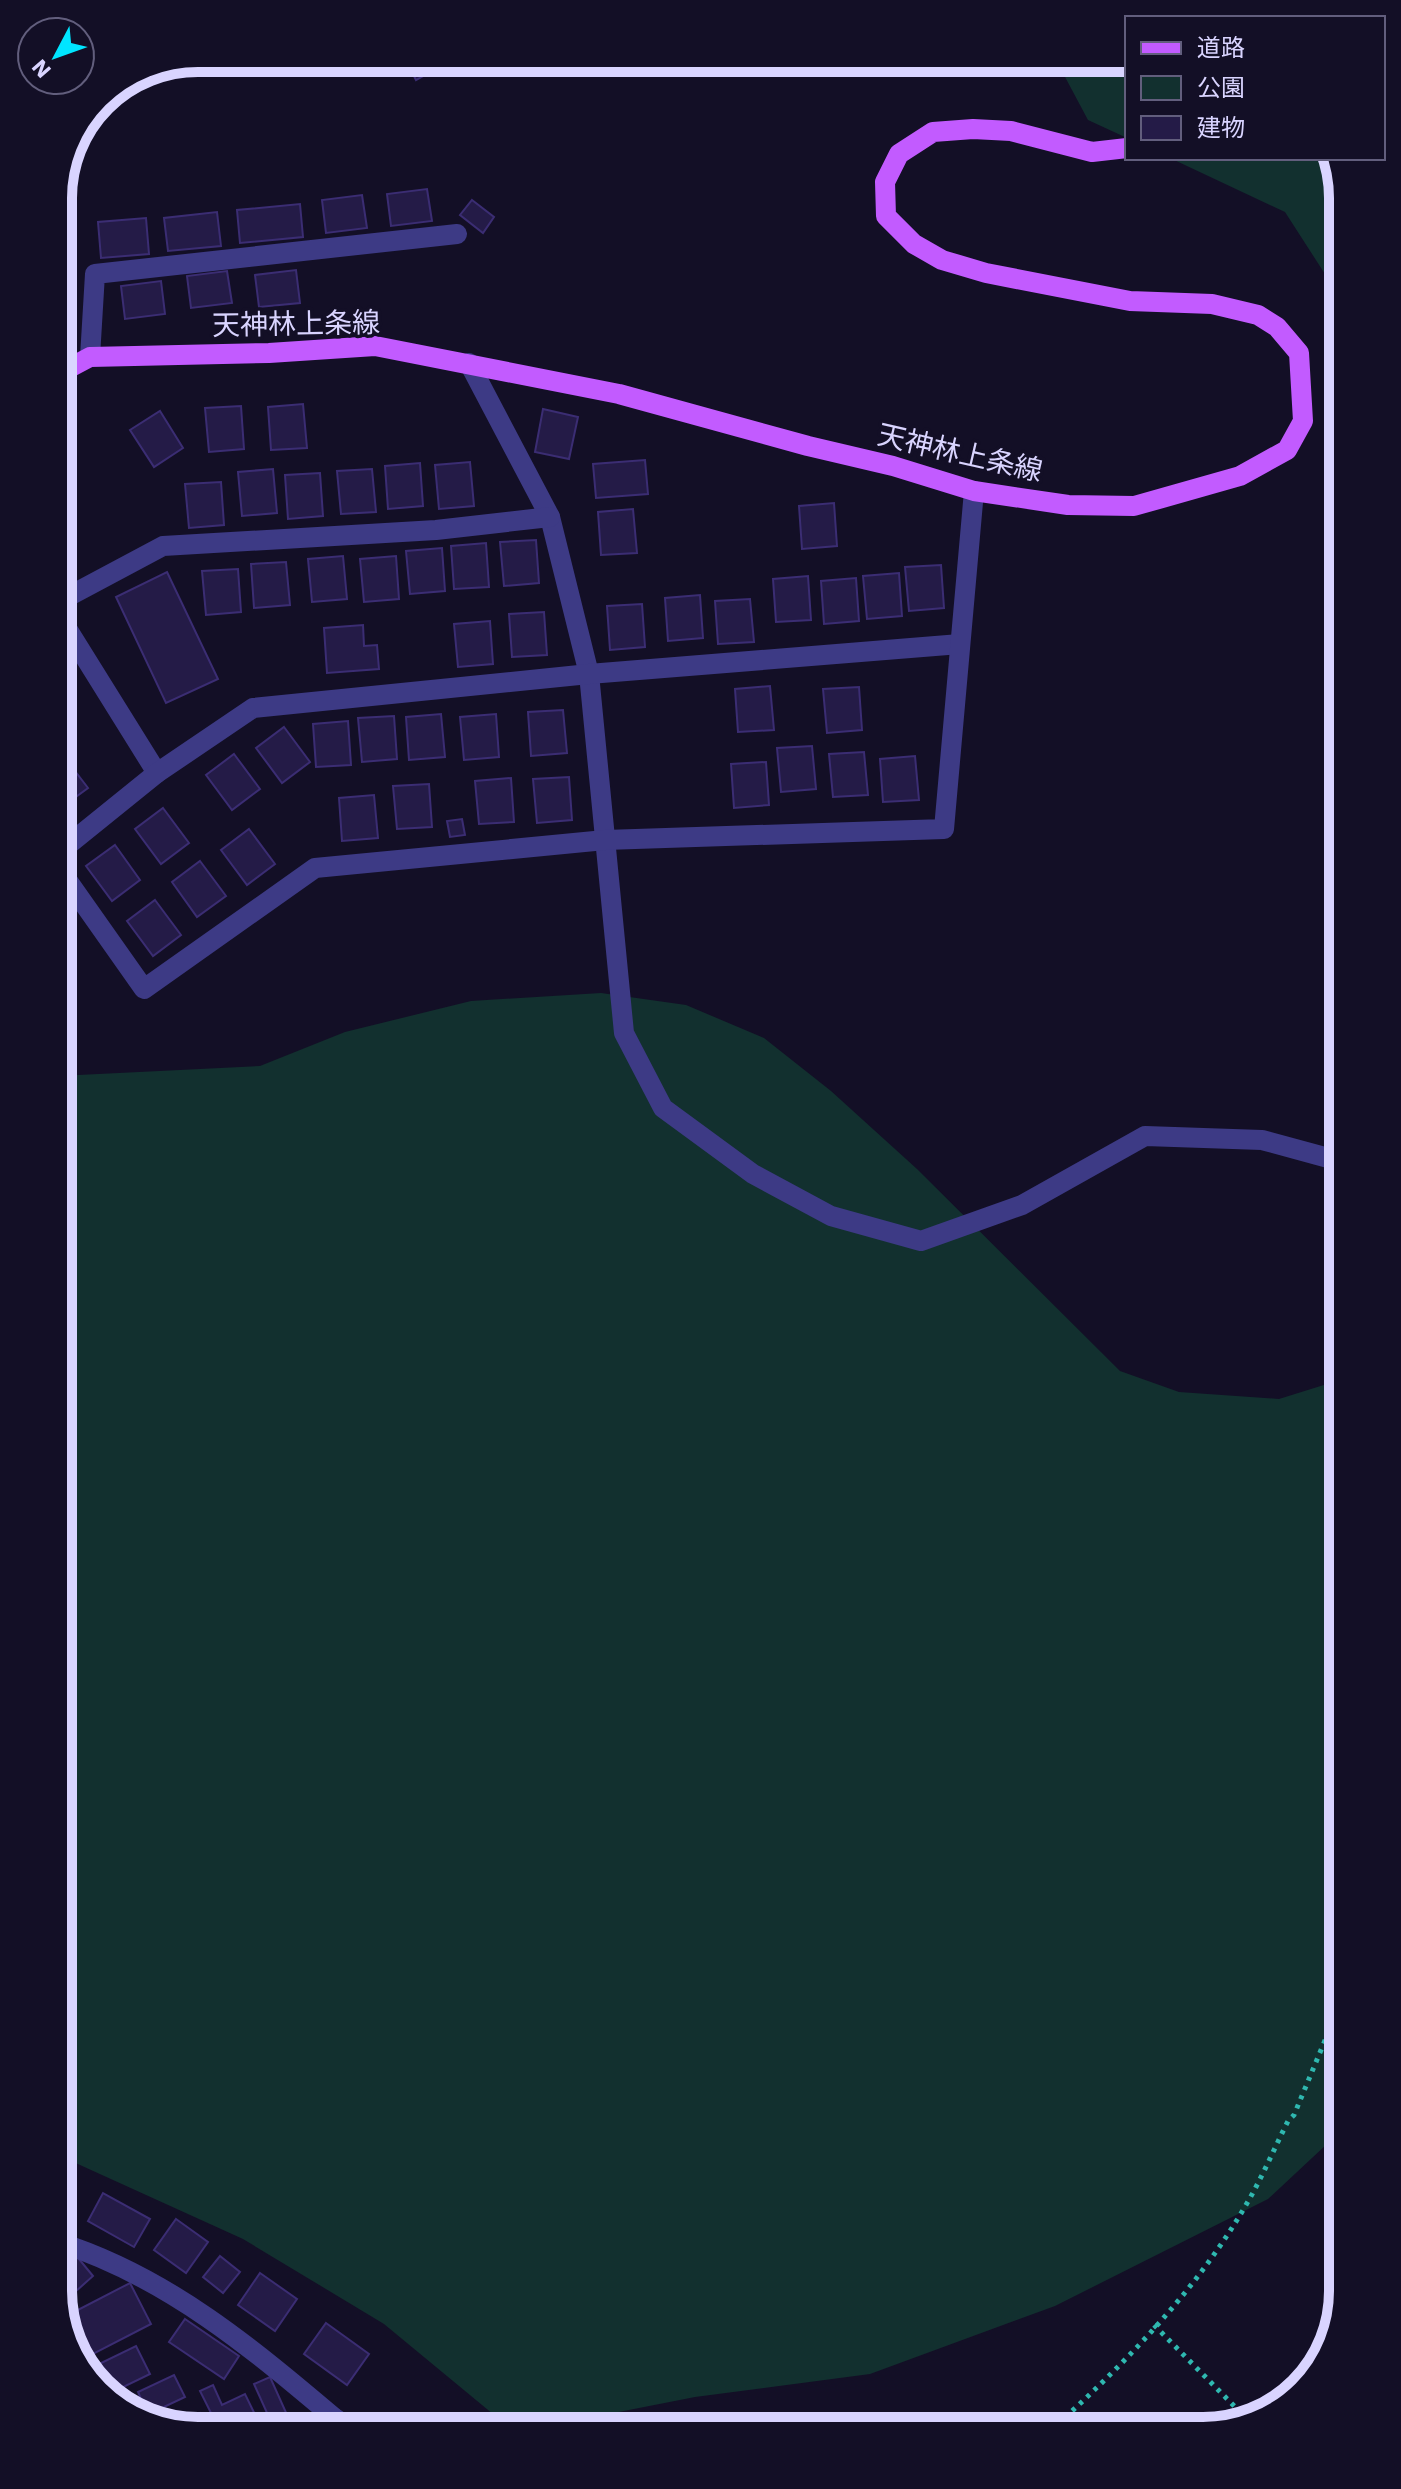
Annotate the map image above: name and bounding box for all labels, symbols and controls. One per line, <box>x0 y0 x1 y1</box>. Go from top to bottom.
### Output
north arrow <box>16 16 96 96</box>
legend <box>1125 16 1385 160</box>
text: 道路 <box>1197 34 1245 62</box>
text: N <box>26 54 56 83</box>
text: 公園 <box>1197 74 1245 102</box>
text: 建物 <box>1197 114 1245 142</box>
street label: 天神林上条線 <box>212 306 380 342</box>
street label: 天神林上条線 <box>874 418 1046 488</box>

